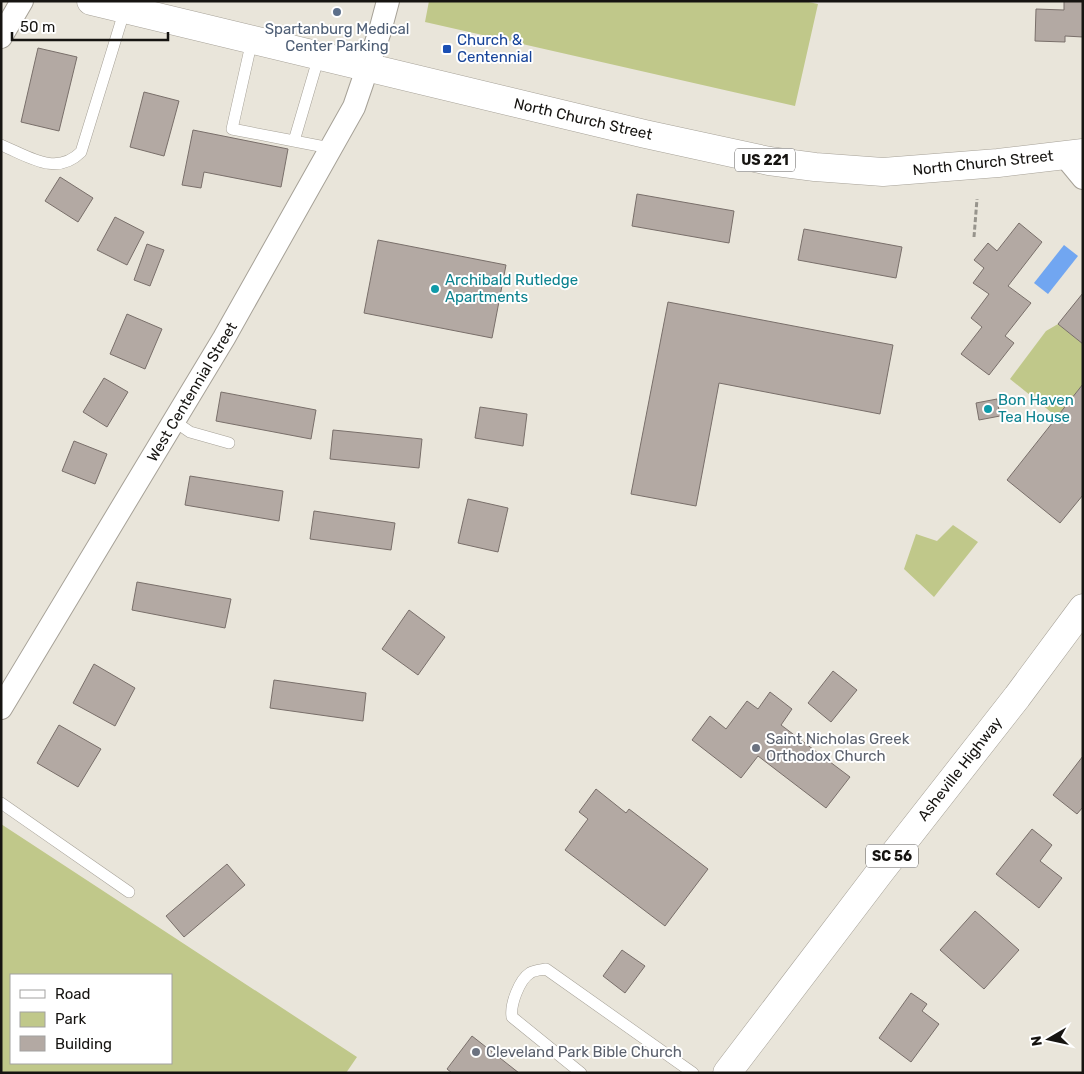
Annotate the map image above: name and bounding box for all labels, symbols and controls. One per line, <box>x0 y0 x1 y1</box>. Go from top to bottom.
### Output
marker: Spartanburg Medical Center Parking <box>331 6 343 18</box>
scale bar <box>12 10 169 42</box>
text: 50 m <box>20 18 55 36</box>
place label: Spartanburg Medical Center Parking <box>265 20 409 55</box>
place label: Church & Centennial <box>457 31 532 66</box>
marker: Church & Centennial <box>441 43 453 55</box>
street label: North Church Street <box>512 94 654 144</box>
street label: North Church Street <box>912 147 1054 179</box>
road number: US 221 <box>735 148 795 172</box>
place label: Archibald Rutledge Apartments <box>445 271 578 306</box>
marker: Archibald Rutledge Apartments <box>429 283 441 295</box>
street label: West Centennial Street <box>143 319 241 465</box>
place label: Bon Haven Tea House <box>998 391 1074 426</box>
marker: Bon Haven Tea House <box>982 403 994 415</box>
street label: Asheville Highway <box>914 714 1006 824</box>
place label: Saint Nicholas Greek Orthodox Church <box>766 730 910 765</box>
marker: Saint Nicholas Greek Orthodox Church <box>750 742 762 754</box>
road number: SC 56 <box>866 844 918 868</box>
legend <box>10 974 172 1064</box>
text: Road <box>55 985 91 1003</box>
text: Park <box>55 1010 86 1028</box>
north arrow <box>1024 1014 1074 1064</box>
text: Building <box>55 1035 112 1053</box>
text: N <box>1027 1035 1046 1047</box>
place label: Cleveland Park Bible Church <box>486 1043 682 1061</box>
marker: Cleveland Park Bible Church <box>470 1046 482 1058</box>

